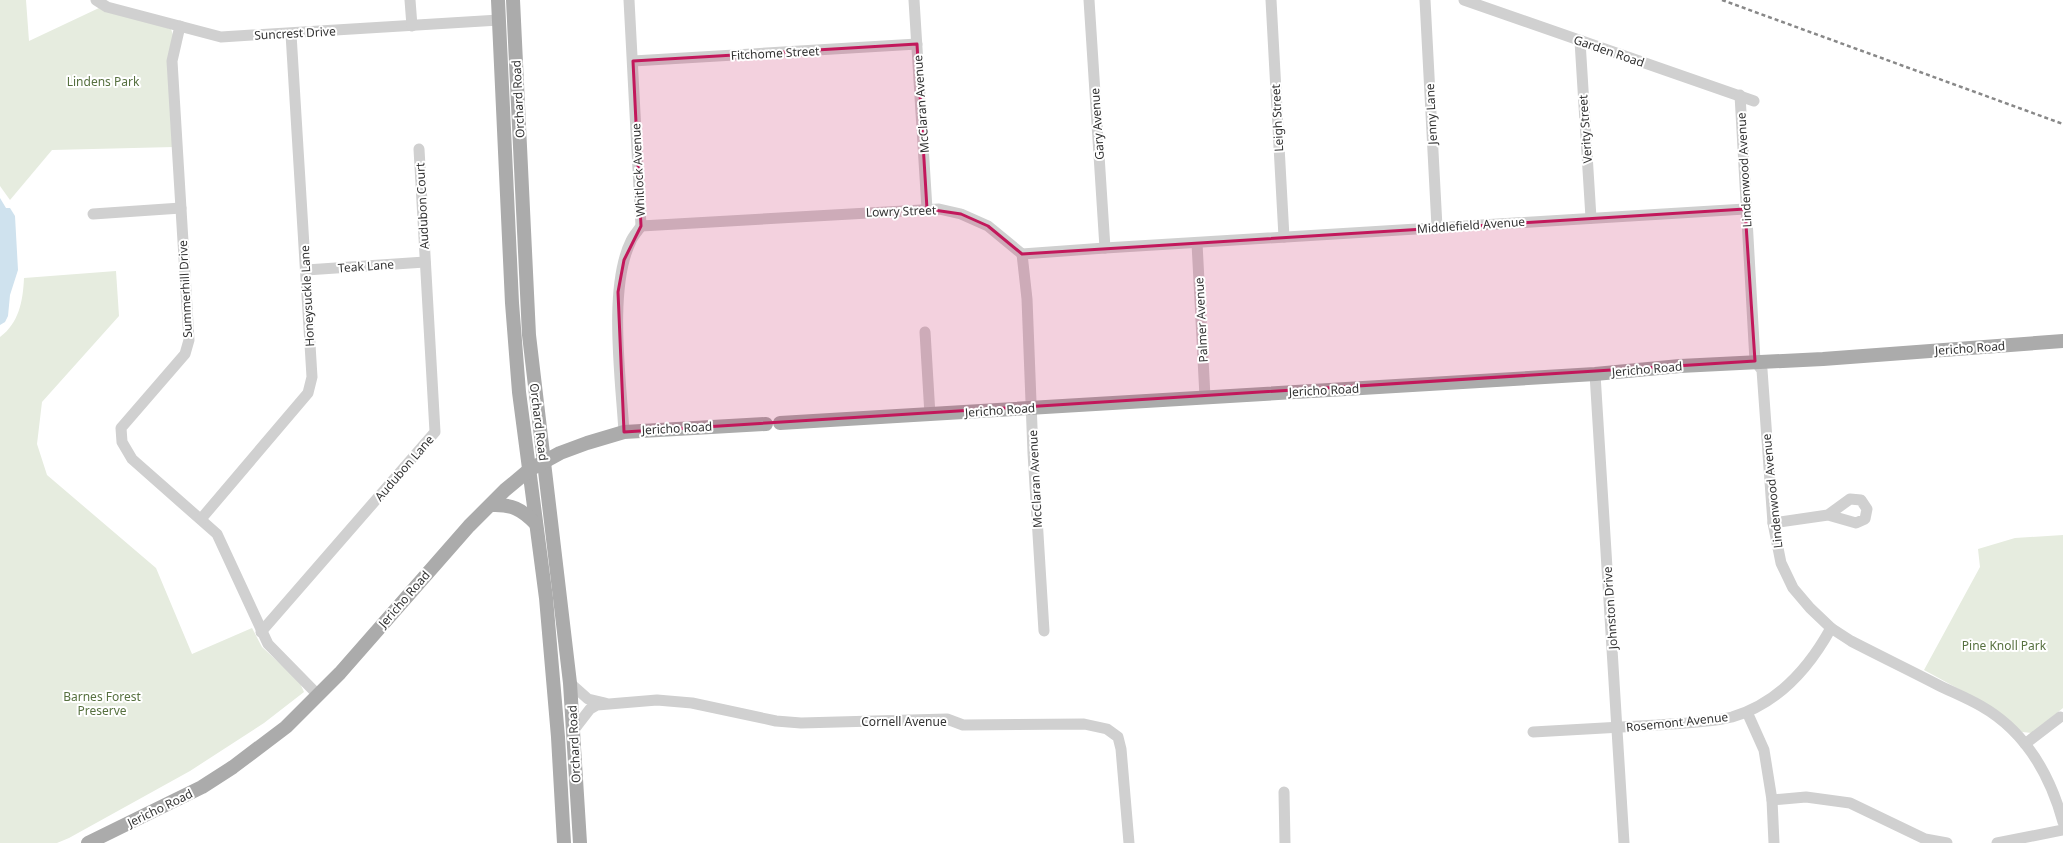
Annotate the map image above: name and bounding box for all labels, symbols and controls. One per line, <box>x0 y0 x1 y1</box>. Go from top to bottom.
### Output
street label: Suncrest Drive <box>254 22 336 44</box>
street label: Garden Road <box>1571 31 1647 71</box>
street label: Fitchome Street <box>730 42 820 64</box>
street label: McClaran Avenue <box>909 54 933 154</box>
street label: Orchard Road <box>507 60 529 138</box>
park label: Lindens Park <box>67 73 140 90</box>
street label: Leigh Street <box>1267 83 1287 152</box>
street label: Jenny Lane <box>1421 83 1441 146</box>
street label: Gary Avenue <box>1086 87 1108 160</box>
street label: Verity Street <box>1574 93 1596 164</box>
street label: Lindenwood Avenue <box>1732 112 1755 228</box>
street label: Whitlock Avenue <box>627 122 649 217</box>
street label: Audubon Court <box>411 162 433 250</box>
street label: Lowry Street <box>865 201 937 221</box>
street label: Middlefield Avenue <box>1416 213 1526 237</box>
street label: Summerhill Drive <box>174 240 196 338</box>
street label: Honeysuckle Lane <box>296 245 318 347</box>
street label: Teak Lane <box>337 256 395 276</box>
street label: Palmer Avenue <box>1190 277 1212 363</box>
street label: Jericho Road <box>1933 337 2006 359</box>
street label: Jericho Road <box>1610 357 1683 381</box>
street label: Jericho Road <box>1287 380 1360 400</box>
street label: Orchard Road <box>526 382 552 462</box>
street label: Jericho Road <box>963 399 1036 421</box>
street label: Jericho Road <box>640 418 713 438</box>
street label: McClaran Avenue <box>1024 429 1046 528</box>
street label: Audubon Lane <box>371 431 438 505</box>
street label: Lindenwood Avenue <box>1758 433 1786 549</box>
street label: Johnston Drive <box>1599 566 1621 651</box>
street label: Jericho Road <box>374 567 434 632</box>
park label: Pine Knoll Park <box>1962 637 2047 654</box>
park label: Barnes Forest Preserve <box>63 688 141 719</box>
street label: Orchard Road <box>563 705 585 783</box>
street label: Rosemont Avenue <box>1625 708 1729 736</box>
street label: Cornell Avenue <box>861 713 947 730</box>
street label: Jericho Road <box>124 785 195 832</box>

